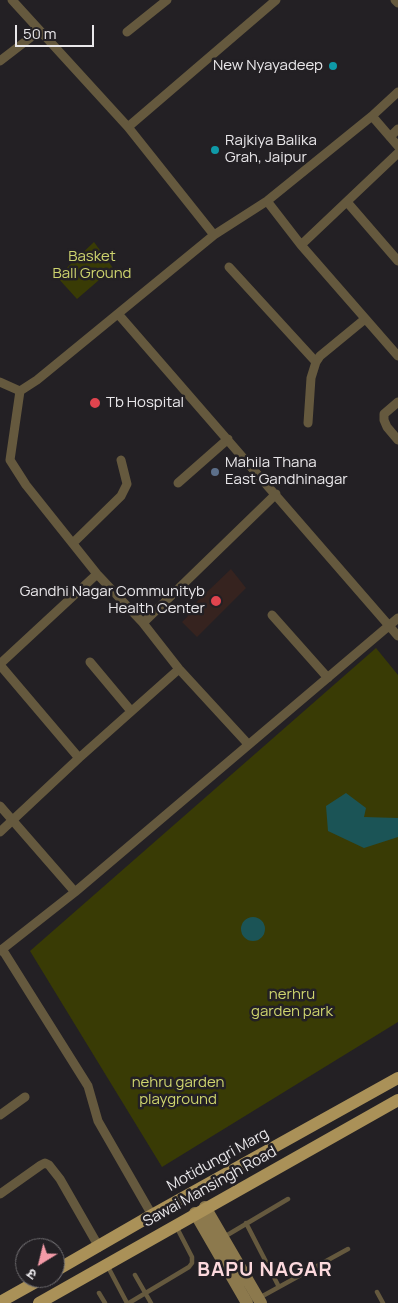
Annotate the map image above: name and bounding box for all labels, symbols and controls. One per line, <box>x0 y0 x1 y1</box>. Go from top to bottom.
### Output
scale bar <box>18 15 96 47</box>
text: 50 m <box>23 23 57 44</box>
place label: New Nyayadeep <box>213 57 323 75</box>
marker: New Nyayadeep <box>327 60 339 72</box>
place label: Rajkiya Balika Grah, Jaipur <box>225 132 317 167</box>
marker: Rajkiya Balika Grah, Jaipur <box>209 144 221 156</box>
park label: Basket Ball Ground <box>53 248 131 283</box>
place label: Tb Hospital <box>106 394 184 412</box>
marker: Tb Hospital <box>88 396 102 410</box>
place label: Mahila Thana East Gandhinagar <box>225 454 348 489</box>
marker: Mahila Thana East Gandhinagar <box>209 466 221 478</box>
place label: Gandhi Nagar Communityb Health Center <box>20 583 205 618</box>
marker: Gandhi Nagar Communityb Health Center <box>209 594 223 608</box>
park label: nerhru garden park <box>251 986 333 1021</box>
park label: nehru garden playground <box>132 1074 224 1109</box>
street label: Motidungri Marg <box>164 1125 272 1195</box>
street label: Sawai Mansingh Road <box>140 1143 280 1231</box>
north arrow <box>15 1238 65 1288</box>
district label: BAPU NAGAR <box>196 1258 334 1282</box>
text: उ <box>23 1265 40 1285</box>

